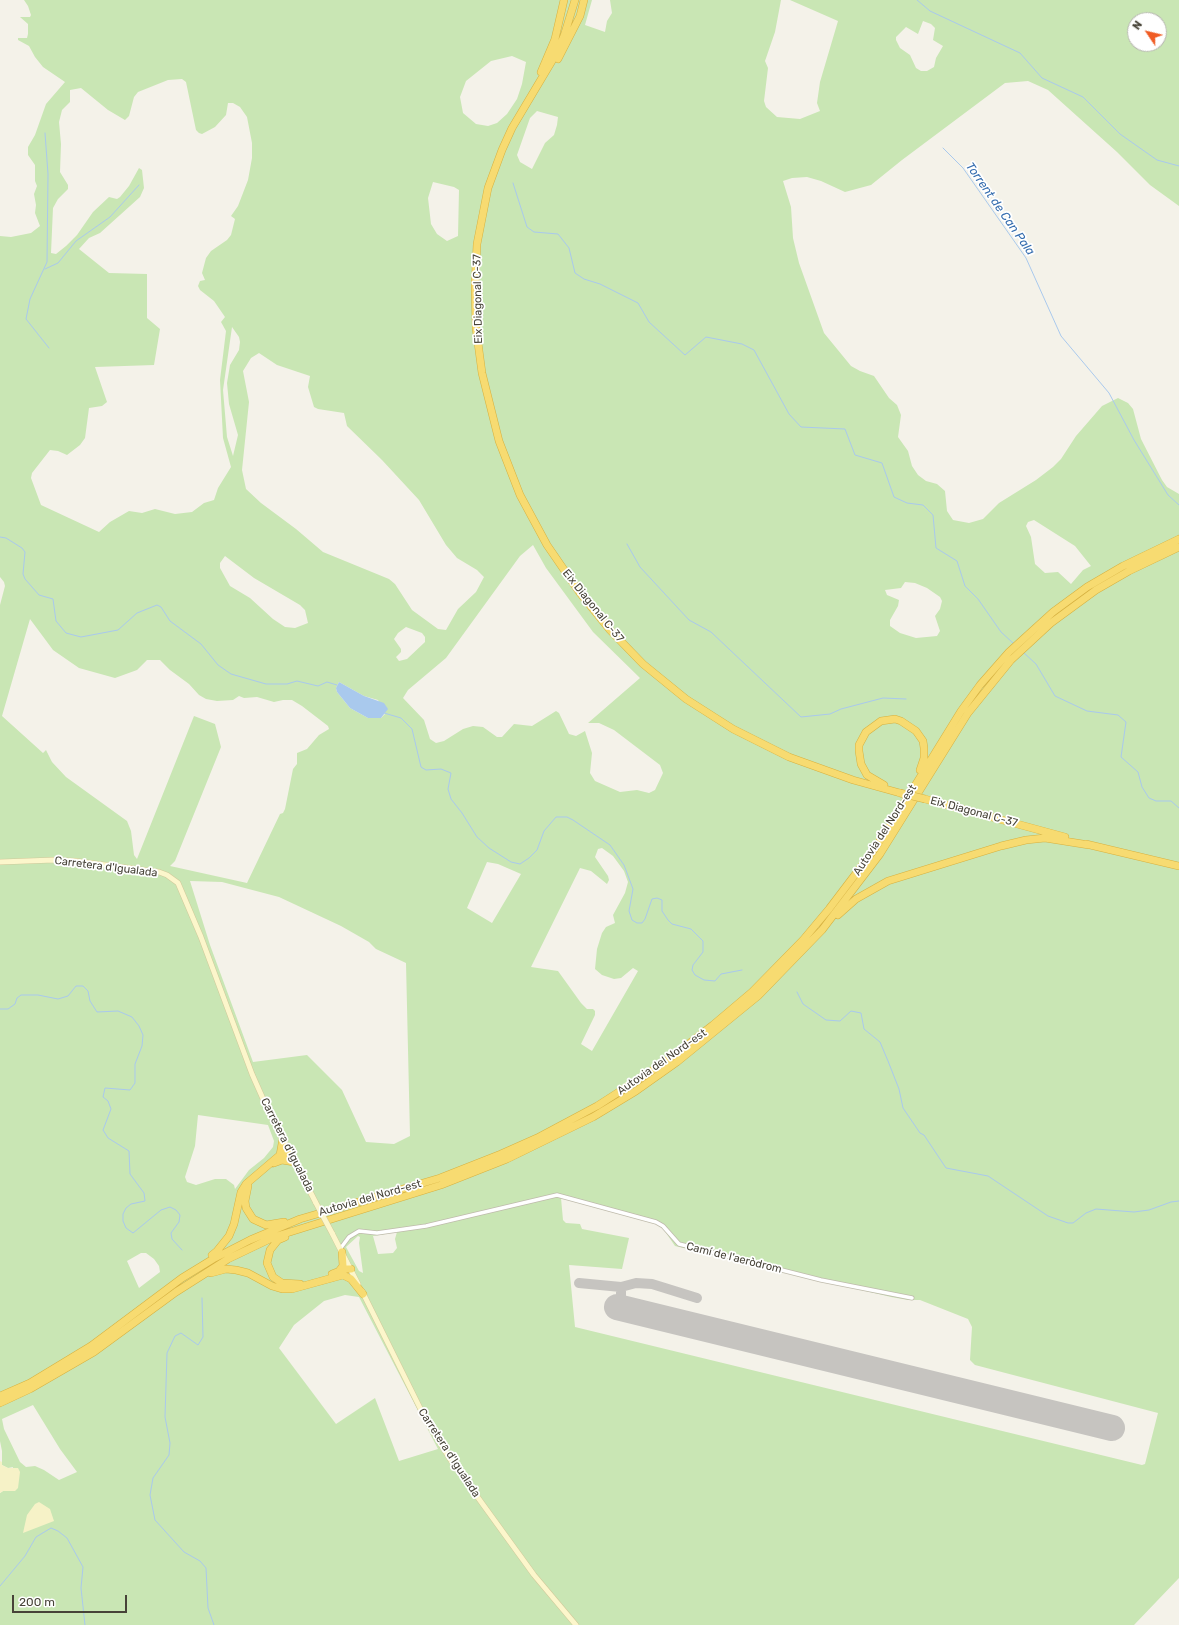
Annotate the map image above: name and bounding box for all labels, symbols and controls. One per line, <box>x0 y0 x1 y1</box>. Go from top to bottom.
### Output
north arrow <box>1127 12 1167 52</box>
text: N <box>1130 18 1145 32</box>
water label: Torrent de Can Pala <box>963 160 1037 258</box>
street label: Eix Diagonal C-37 <box>471 254 485 344</box>
street label: Eix Diagonal C-37 <box>560 567 626 645</box>
street label: Autovia del Nord-est <box>851 782 919 878</box>
street label: Eix Diagonal C-37 <box>929 794 1019 830</box>
street label: Carretera d'Igualada <box>54 854 158 880</box>
street label: Autovia del Nord-est <box>615 1026 709 1098</box>
street label: Carretera d'Igualada <box>258 1096 316 1194</box>
street label: Autovia del Nord-est <box>317 1177 423 1219</box>
street label: Camí de l'aeròdrom <box>685 1240 783 1276</box>
street label: Carretera d'Igualada <box>415 1406 483 1500</box>
scale bar <box>14 1587 129 1613</box>
text: 200 m <box>19 1595 55 1609</box>

